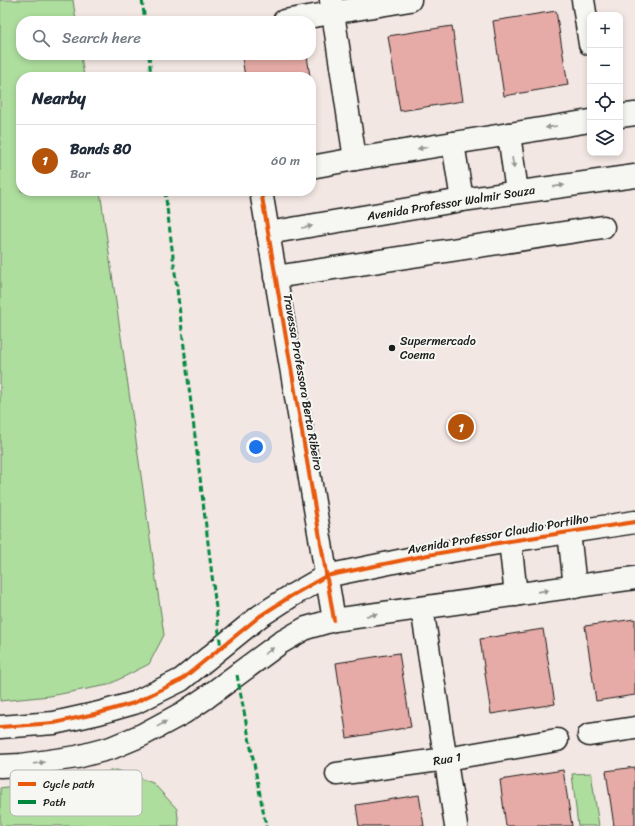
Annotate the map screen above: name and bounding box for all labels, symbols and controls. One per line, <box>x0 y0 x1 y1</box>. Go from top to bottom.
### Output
map controls <box>587 12 623 156</box>
button: + <box>587 12 623 48</box>
search box <box>16 16 316 60</box>
text: Search here <box>62 25 141 51</box>
icon: search <box>30 27 52 49</box>
button: − <box>587 48 623 84</box>
text: Nearby <box>32 83 86 113</box>
button: locate <box>587 84 623 120</box>
button: layers <box>587 120 623 156</box>
one-way arrow <box>545 125 558 131</box>
text: Bands 80 <box>70 136 132 162</box>
one-way arrow <box>417 145 429 151</box>
text: 1 <box>42 149 48 172</box>
text: 60 m <box>271 149 300 172</box>
one-way arrow <box>510 157 516 169</box>
text: Bar <box>70 162 90 185</box>
street label: Avenida Professor Walmir Souza <box>364 179 538 227</box>
one-way arrow <box>553 183 565 189</box>
one-way arrow <box>300 224 313 230</box>
street label: Travessa Professora Berta Ribeiro <box>277 292 329 472</box>
place label: Supermercado Coema <box>400 330 476 366</box>
marker: Supermercado Coema <box>387 343 397 353</box>
pin: 1 <box>448 412 474 442</box>
your location <box>246 437 266 457</box>
street label: Avenida Professor Claudio Portilho <box>405 507 590 561</box>
one-way arrow <box>537 588 549 594</box>
one-way arrow <box>366 612 378 618</box>
one-way arrow <box>264 647 274 655</box>
one-way arrow <box>156 721 168 728</box>
street label: Rua 1 <box>431 746 463 772</box>
one-way arrow <box>33 760 45 766</box>
legend <box>10 770 142 816</box>
text: Cycle path <box>43 775 95 794</box>
text: Path <box>43 793 66 812</box>

